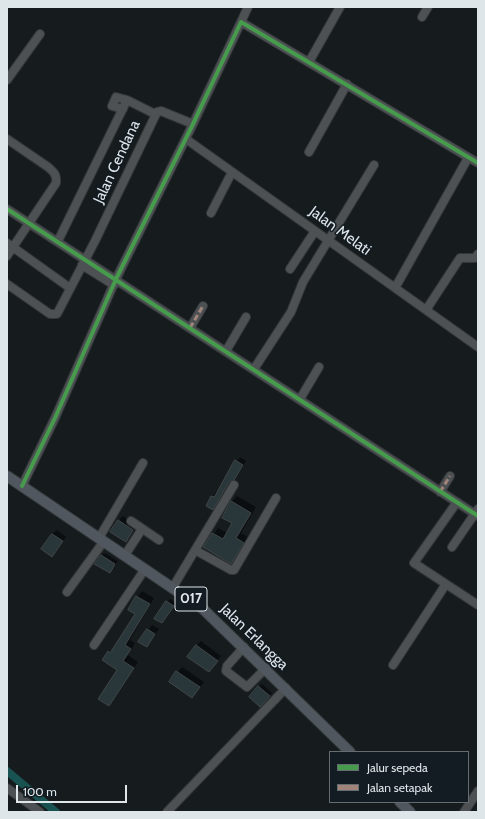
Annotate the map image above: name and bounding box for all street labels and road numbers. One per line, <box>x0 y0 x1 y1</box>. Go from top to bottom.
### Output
street label: Jalan Cendana <box>90 118 144 206</box>
street label: Jalan Melati <box>306 203 374 259</box>
road number: 017 <box>175 587 207 611</box>
street label: Jalan Erlangga <box>216 600 292 674</box>

